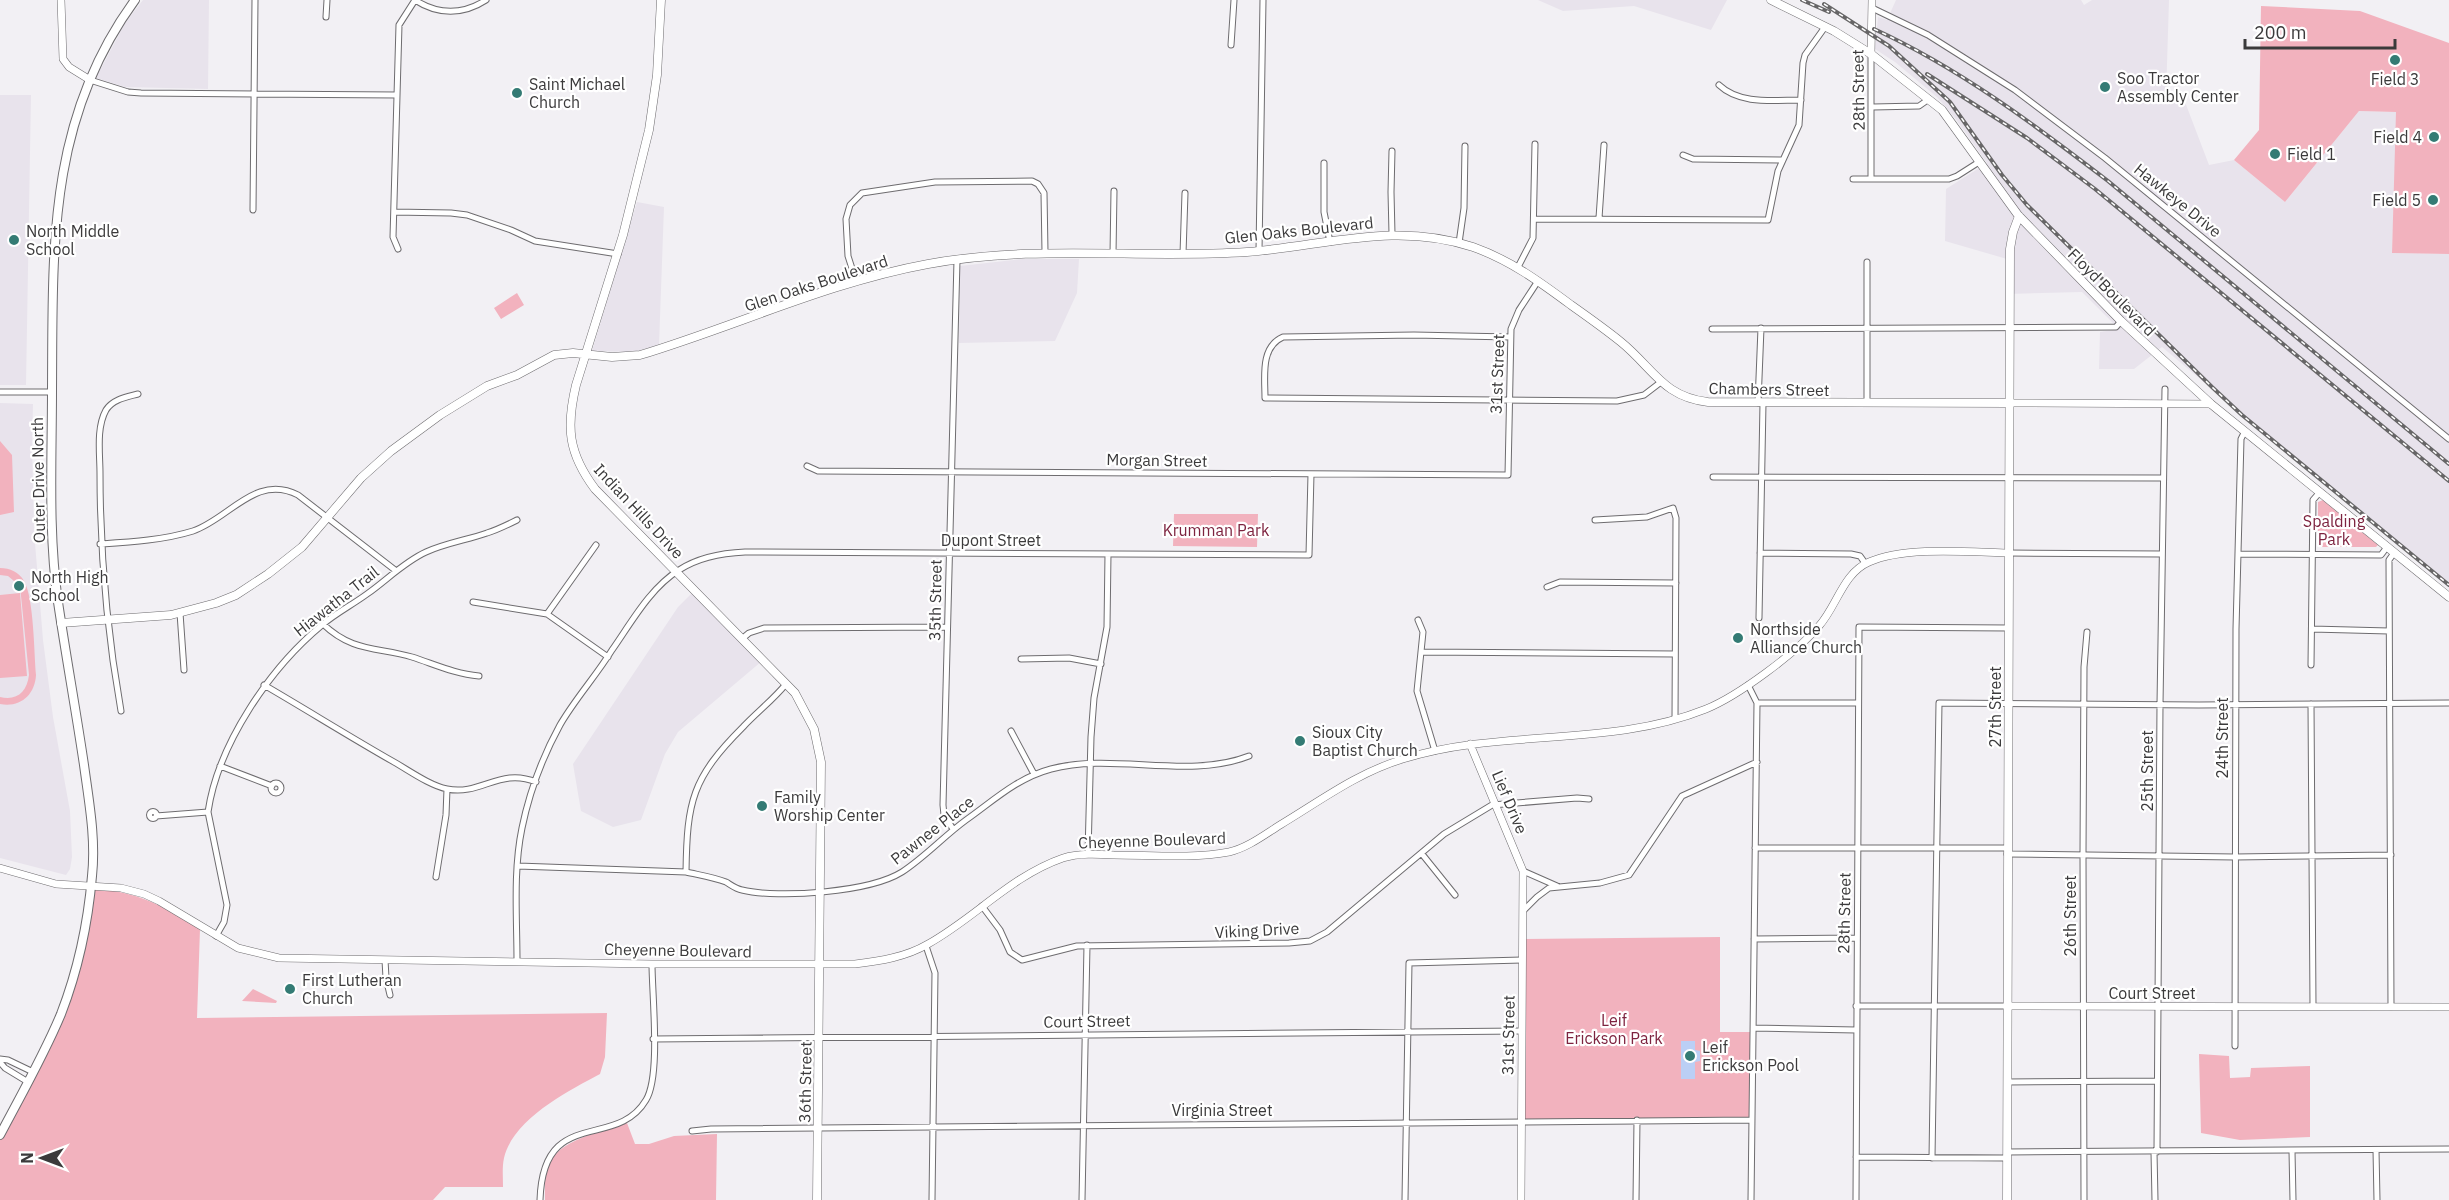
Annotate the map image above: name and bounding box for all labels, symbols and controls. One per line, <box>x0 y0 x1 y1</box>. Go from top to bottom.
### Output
scale bar <box>2245 12 2395 50</box>
text: 200 m <box>2254 21 2306 44</box>
street label: 28th Street <box>1847 49 1869 131</box>
marker: Field 3 <box>2388 53 2402 67</box>
place label: Soo Tractor Assembly Center <box>2117 68 2239 106</box>
place label: Field 3 <box>2371 69 2419 89</box>
place label: Saint Michael Church <box>529 74 625 112</box>
marker: Soo Tractor Assembly Center <box>2098 80 2112 94</box>
marker: Saint Michael Church <box>510 86 524 100</box>
place label: Field 4 <box>2373 127 2422 147</box>
marker: Field 4 <box>2427 130 2441 144</box>
place label: Field 1 <box>2287 144 2336 164</box>
marker: Field 1 <box>2268 147 2282 161</box>
street label: Hawkeye Drive <box>2130 159 2226 241</box>
place label: Field 5 <box>2372 190 2421 210</box>
marker: Field 5 <box>2426 193 2440 207</box>
street label: Glen Oaks Boulevard <box>1224 212 1374 248</box>
place label: North Middle School <box>26 221 120 259</box>
marker: North Middle School <box>7 233 21 247</box>
street label: Floyd Boulevard <box>2064 244 2160 340</box>
street label: Glen Oaks Boulevard <box>742 250 890 316</box>
street label: 31st Street <box>1486 334 1508 414</box>
street label: Chambers Street <box>1708 378 1830 400</box>
street label: Outer Drive North <box>27 417 49 543</box>
street label: Morgan Street <box>1106 449 1208 471</box>
street label: Indian Hills Drive <box>590 459 688 563</box>
park label: Spalding Park <box>2303 511 2366 549</box>
park label: Krumman Park <box>1163 520 1270 540</box>
street label: Dupont Street <box>941 530 1041 550</box>
street label: 35th Street <box>924 559 946 641</box>
street label: Hiawatha Trail <box>289 562 383 640</box>
place label: North High School <box>31 567 109 605</box>
marker: North High School <box>12 579 26 593</box>
place label: Northside Alliance Church <box>1750 619 1862 657</box>
marker: Northside Alliance Church <box>1731 631 1745 645</box>
street label: 27th Street <box>1985 666 2005 748</box>
street label: 24th Street <box>2212 697 2232 779</box>
place label: Sioux City Baptist Church <box>1312 722 1418 760</box>
street label: 25th Street <box>2137 730 2157 812</box>
marker: Sioux City Baptist Church <box>1293 734 1307 748</box>
street label: Lief Drive <box>1488 767 1532 837</box>
place label: Family Worship Center <box>774 787 885 825</box>
street label: Pawnee Place <box>886 791 978 869</box>
marker: Family Worship Center <box>755 799 769 813</box>
street label: Cheyenne Boulevard <box>1078 827 1226 853</box>
street label: 28th Street <box>1833 872 1855 954</box>
street label: 26th Street <box>2060 875 2080 957</box>
street label: Viking Drive <box>1214 918 1300 942</box>
street label: Cheyenne Boulevard <box>604 939 752 961</box>
place label: First Lutheran Church <box>302 970 402 1008</box>
marker: First Lutheran Church <box>283 982 297 996</box>
street label: Court Street <box>2108 983 2196 1003</box>
street label: 31st Street <box>1497 995 1519 1075</box>
street label: Court Street <box>1043 1010 1131 1032</box>
park label: Leif Erickson Park <box>1565 1010 1663 1048</box>
place label: Leif Erickson Pool <box>1702 1037 1799 1075</box>
street label: 36th Street <box>794 1041 816 1123</box>
marker: Leif Erickson Pool <box>1683 1049 1697 1063</box>
street label: Virginia Street <box>1172 1100 1273 1120</box>
north arrow <box>12 1128 72 1188</box>
text: N <box>17 1152 37 1164</box>

